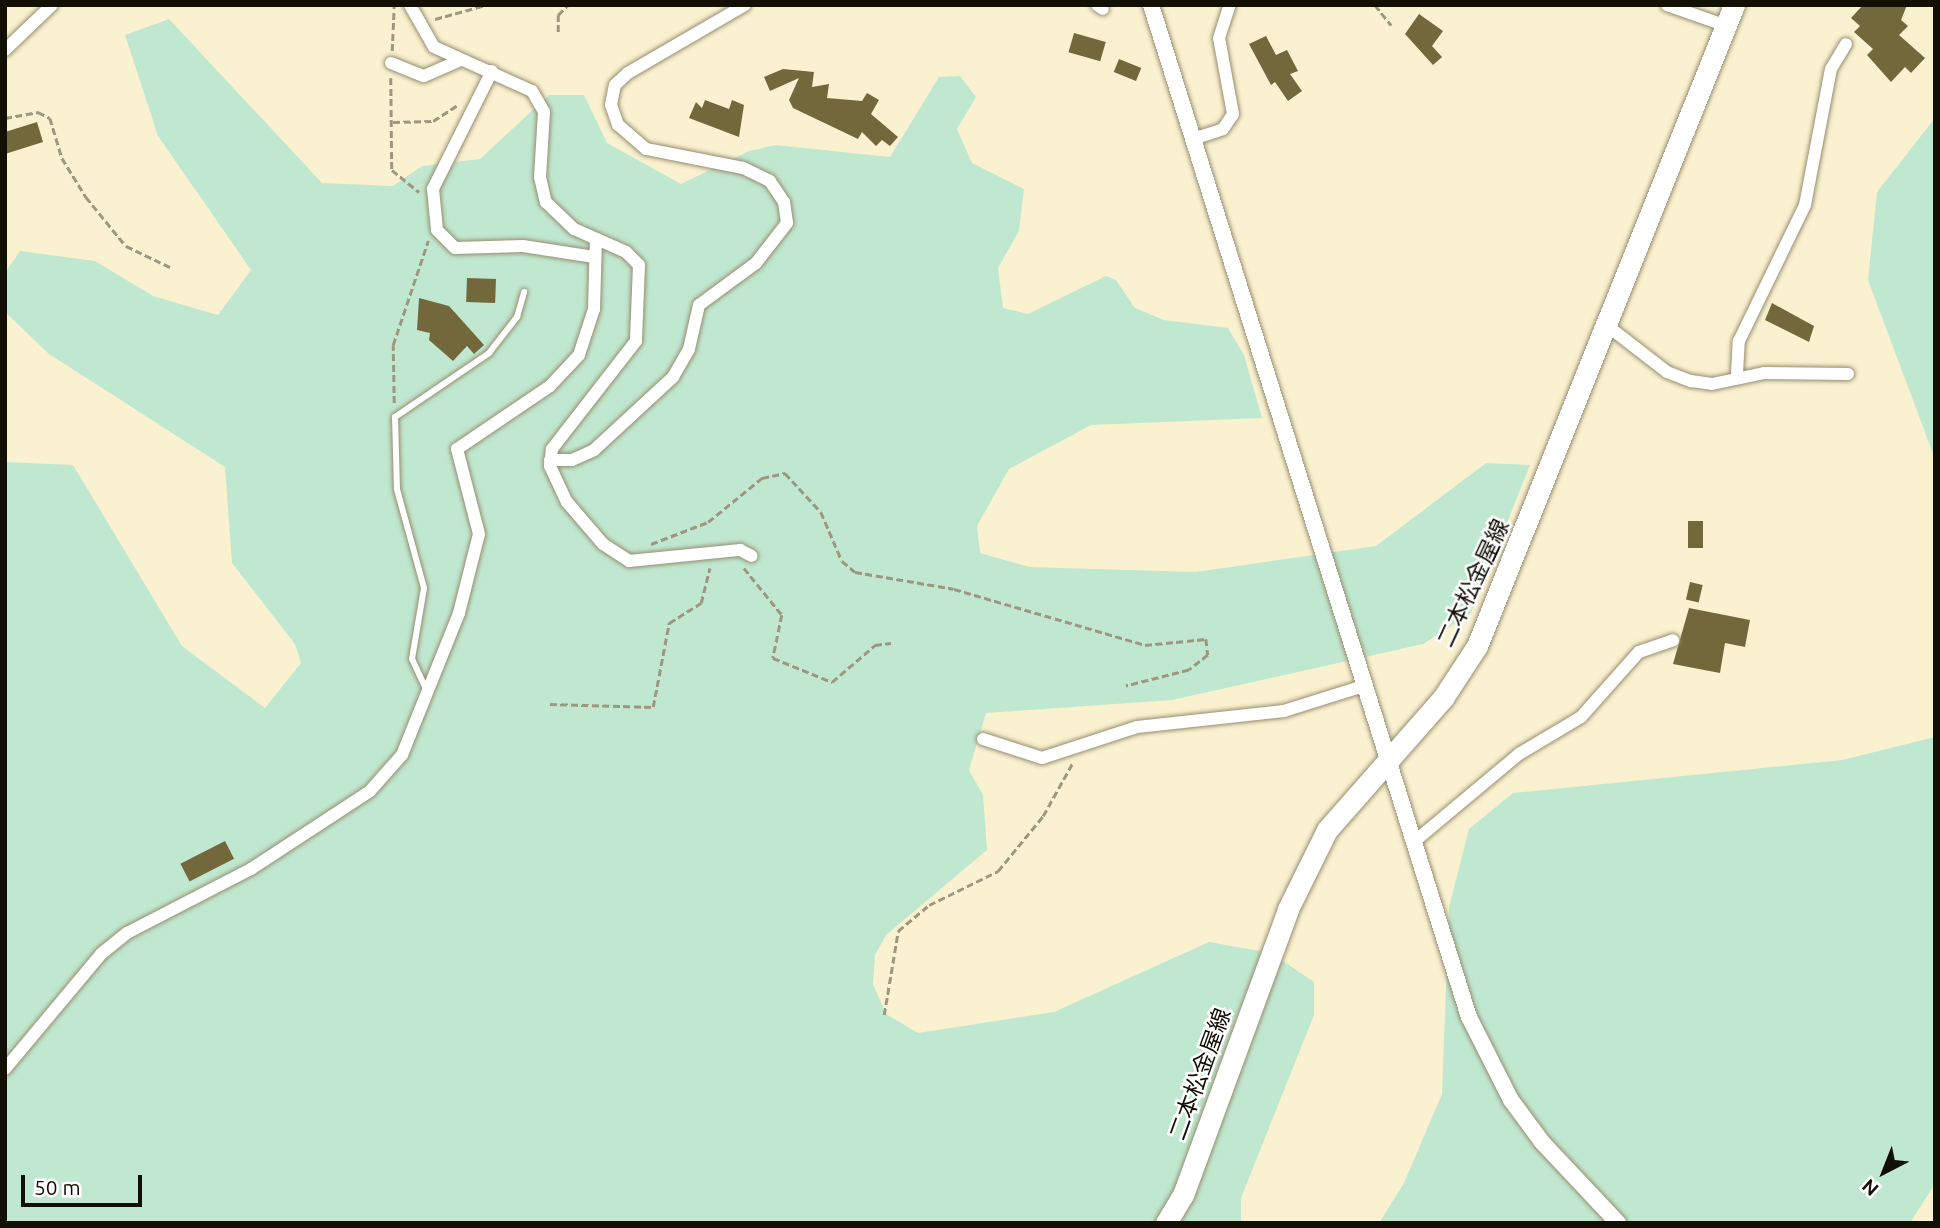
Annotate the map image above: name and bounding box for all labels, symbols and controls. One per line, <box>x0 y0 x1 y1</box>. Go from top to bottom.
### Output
street label: 二本松金屋線 <box>1431 515 1515 651</box>
street label: 二本松金屋線 <box>1163 1004 1237 1144</box>
north arrow <box>1849 1137 1919 1207</box>
scale bar <box>24 1162 145 1206</box>
text: 50 m <box>34 1175 81 1199</box>
text: N <box>1857 1175 1883 1201</box>

